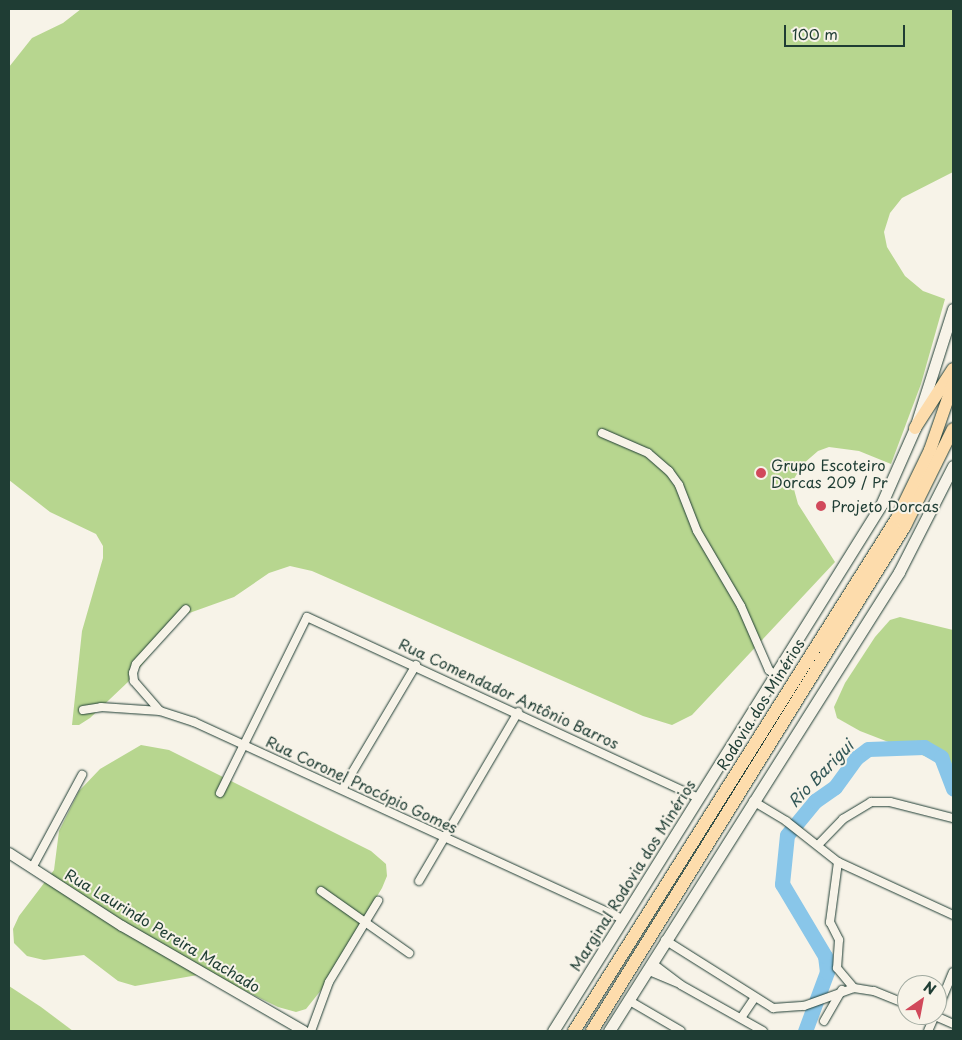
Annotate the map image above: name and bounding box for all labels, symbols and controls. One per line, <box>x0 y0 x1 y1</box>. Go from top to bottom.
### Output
scale bar <box>787 15 908 47</box>
text: 100 m <box>792 22 838 45</box>
place label: Grupo Escoteiro Dorcas 209 / Pr <box>771 455 889 490</box>
marker: Grupo Escoteiro Dorcas 209 / Pr <box>755 467 767 479</box>
place label: Projeto Dorcas <box>831 497 938 515</box>
marker: Projeto Dorcas <box>815 500 827 512</box>
street label: Rua Comendador Antônio Barros <box>396 634 622 752</box>
street label: Rodovia dos Minérios <box>712 635 808 773</box>
street label: Rua Coronel Procópio Gomes <box>263 731 461 837</box>
water label: Rio Barigui <box>783 735 857 811</box>
street label: Marginal Rodovia dos Minérios <box>566 776 698 974</box>
street label: Rua Laurindo Pereira Machado <box>63 865 263 995</box>
north arrow <box>897 975 947 1025</box>
text: N <box>920 976 940 1000</box>

